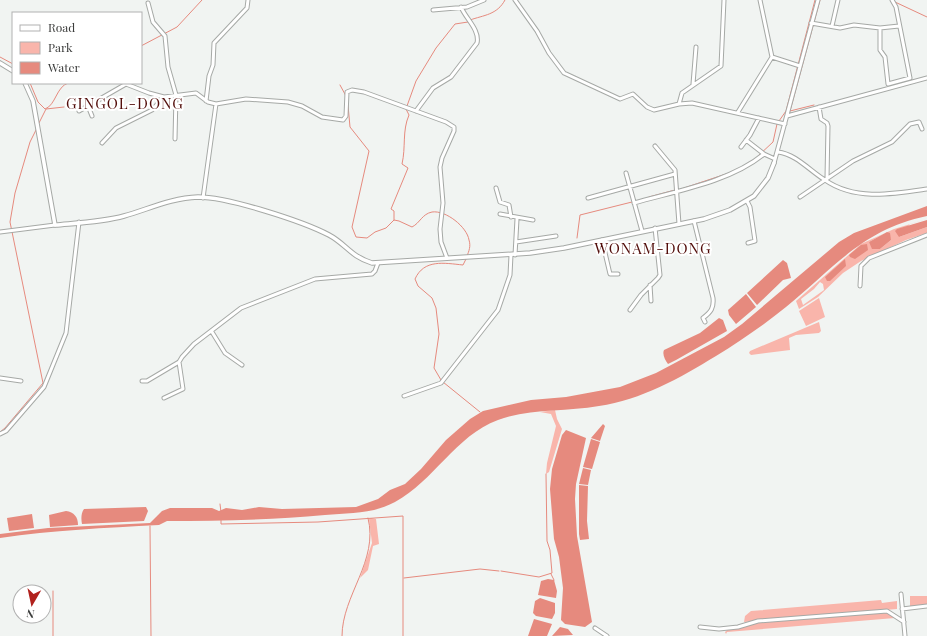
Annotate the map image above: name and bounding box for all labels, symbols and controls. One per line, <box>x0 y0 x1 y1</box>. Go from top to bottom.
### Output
legend <box>12 12 142 84</box>
text: Road <box>48 19 75 35</box>
text: Park <box>48 39 73 55</box>
text: Water <box>47 59 81 75</box>
district label: GINGOL-DONG <box>66 93 184 113</box>
district label: WONAM-DONG <box>593 238 712 258</box>
north arrow <box>12 584 52 624</box>
text: N <box>25 606 35 622</box>

